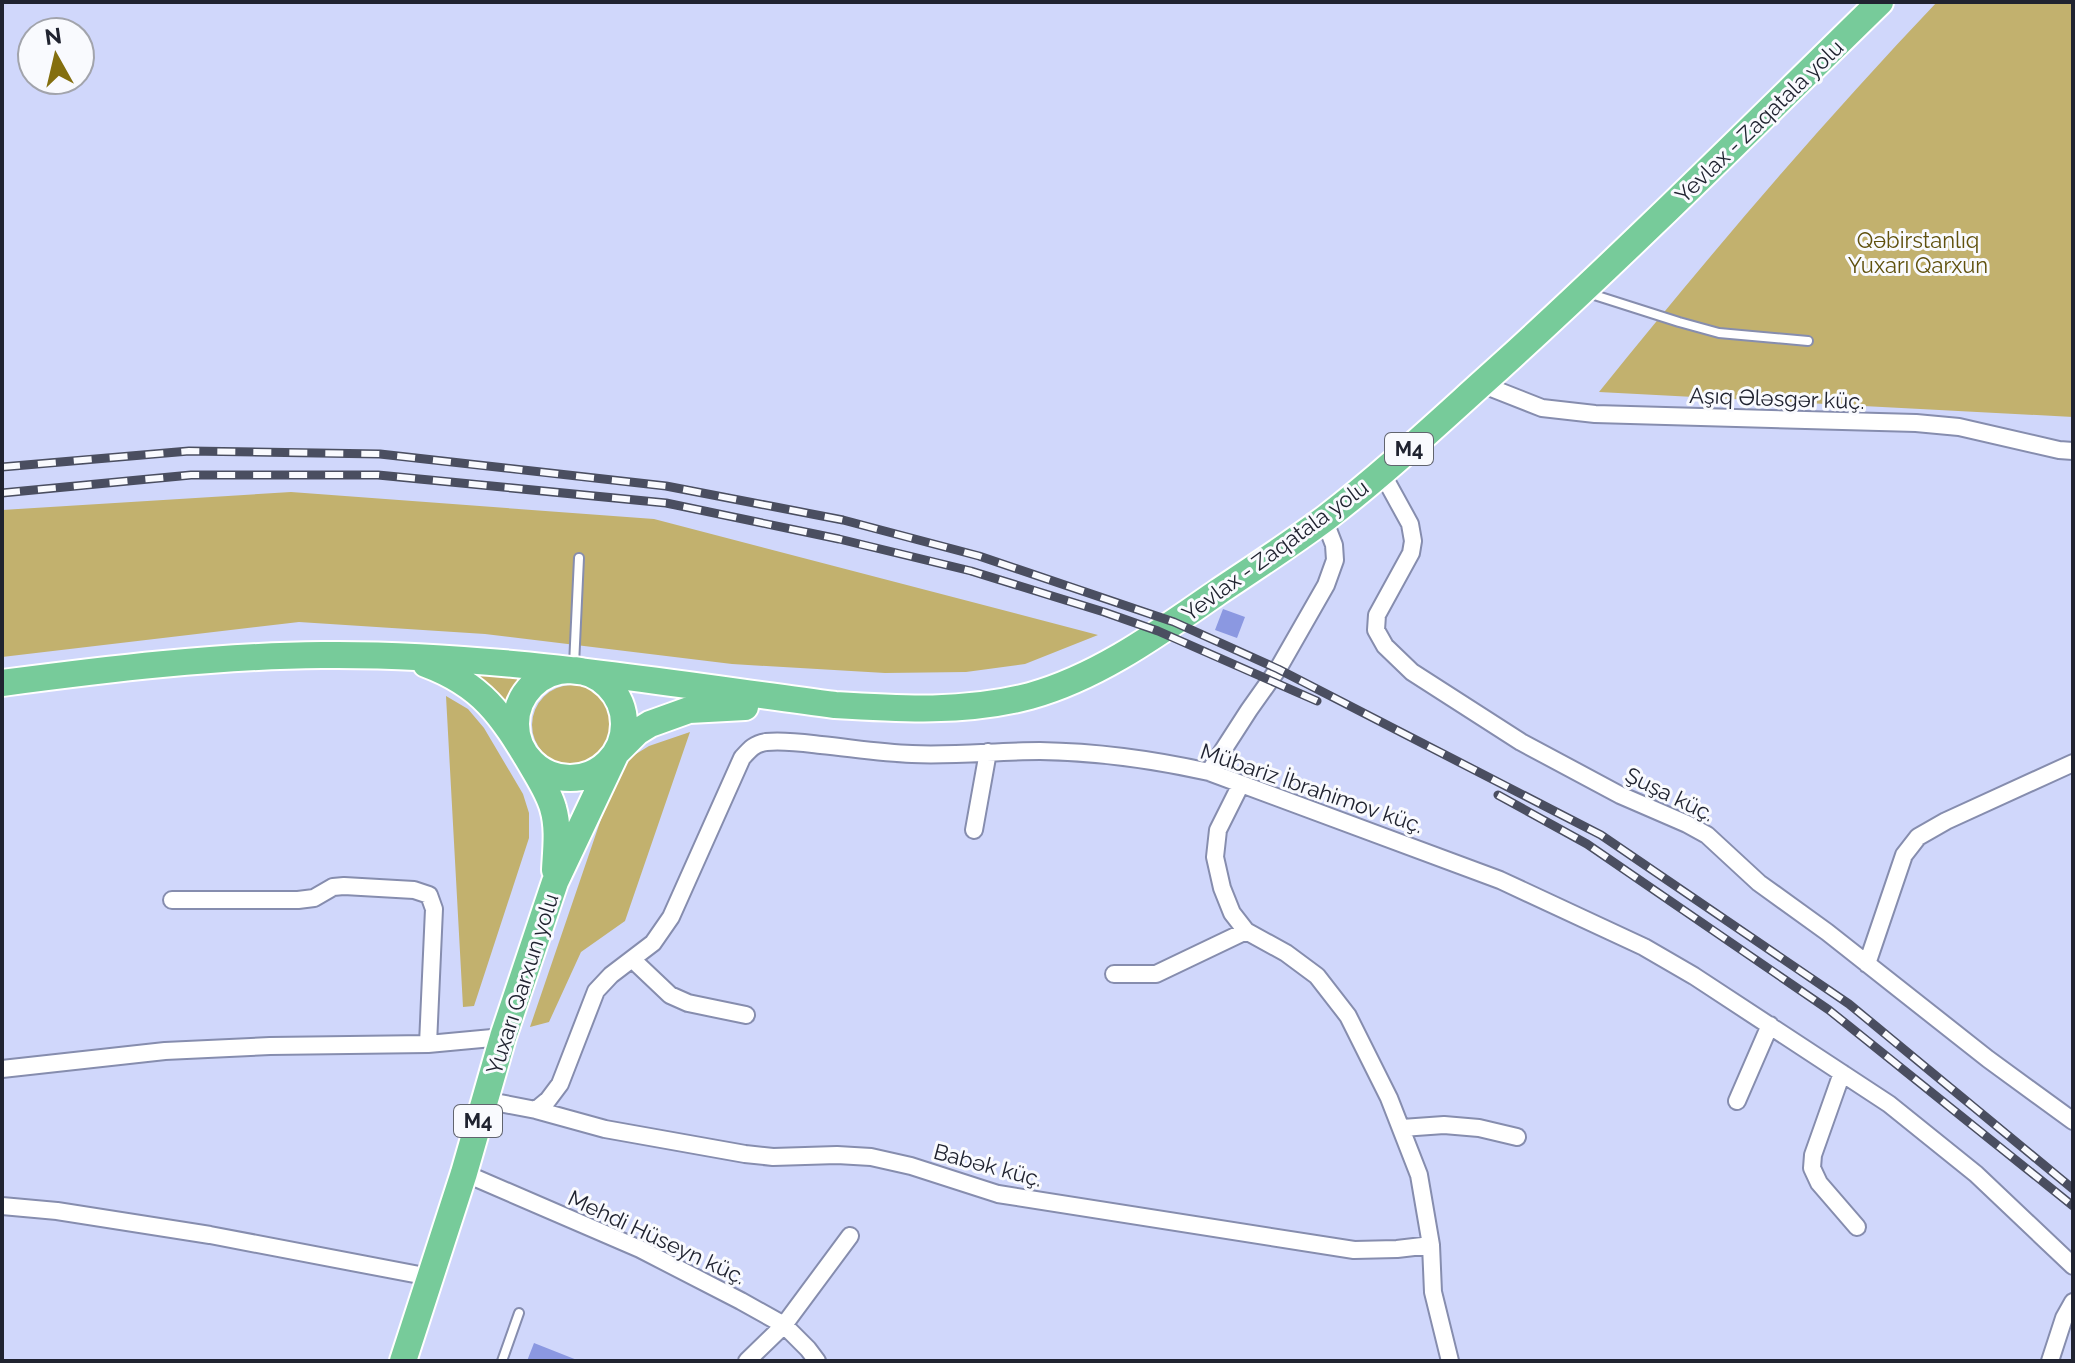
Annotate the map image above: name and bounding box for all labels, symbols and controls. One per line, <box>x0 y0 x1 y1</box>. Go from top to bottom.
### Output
north arrow <box>16 16 96 96</box>
text: N <box>43 22 63 50</box>
street label: Yevlax - Zaqatala yolu <box>1670 34 1848 208</box>
park label: Qəbirstanlıq Yuxarı Qarxun <box>1848 227 1988 278</box>
street label: Aşıq Ələsgər küç. <box>1689 382 1865 414</box>
road number: M4 <box>1385 433 1433 465</box>
street label: Yevlax - Zaqatala yolu <box>1177 474 1373 626</box>
street label: Mübariz İbrahimov küç. <box>1197 738 1427 838</box>
street label: Şuşa küç. <box>1621 761 1719 827</box>
street label: Yuxarı Qarxun yolu <box>480 890 564 1078</box>
road number: M4 <box>454 1105 502 1137</box>
street label: Babək küç. <box>931 1138 1045 1192</box>
street label: Mehdi Hüseyn küç. <box>564 1184 750 1290</box>

